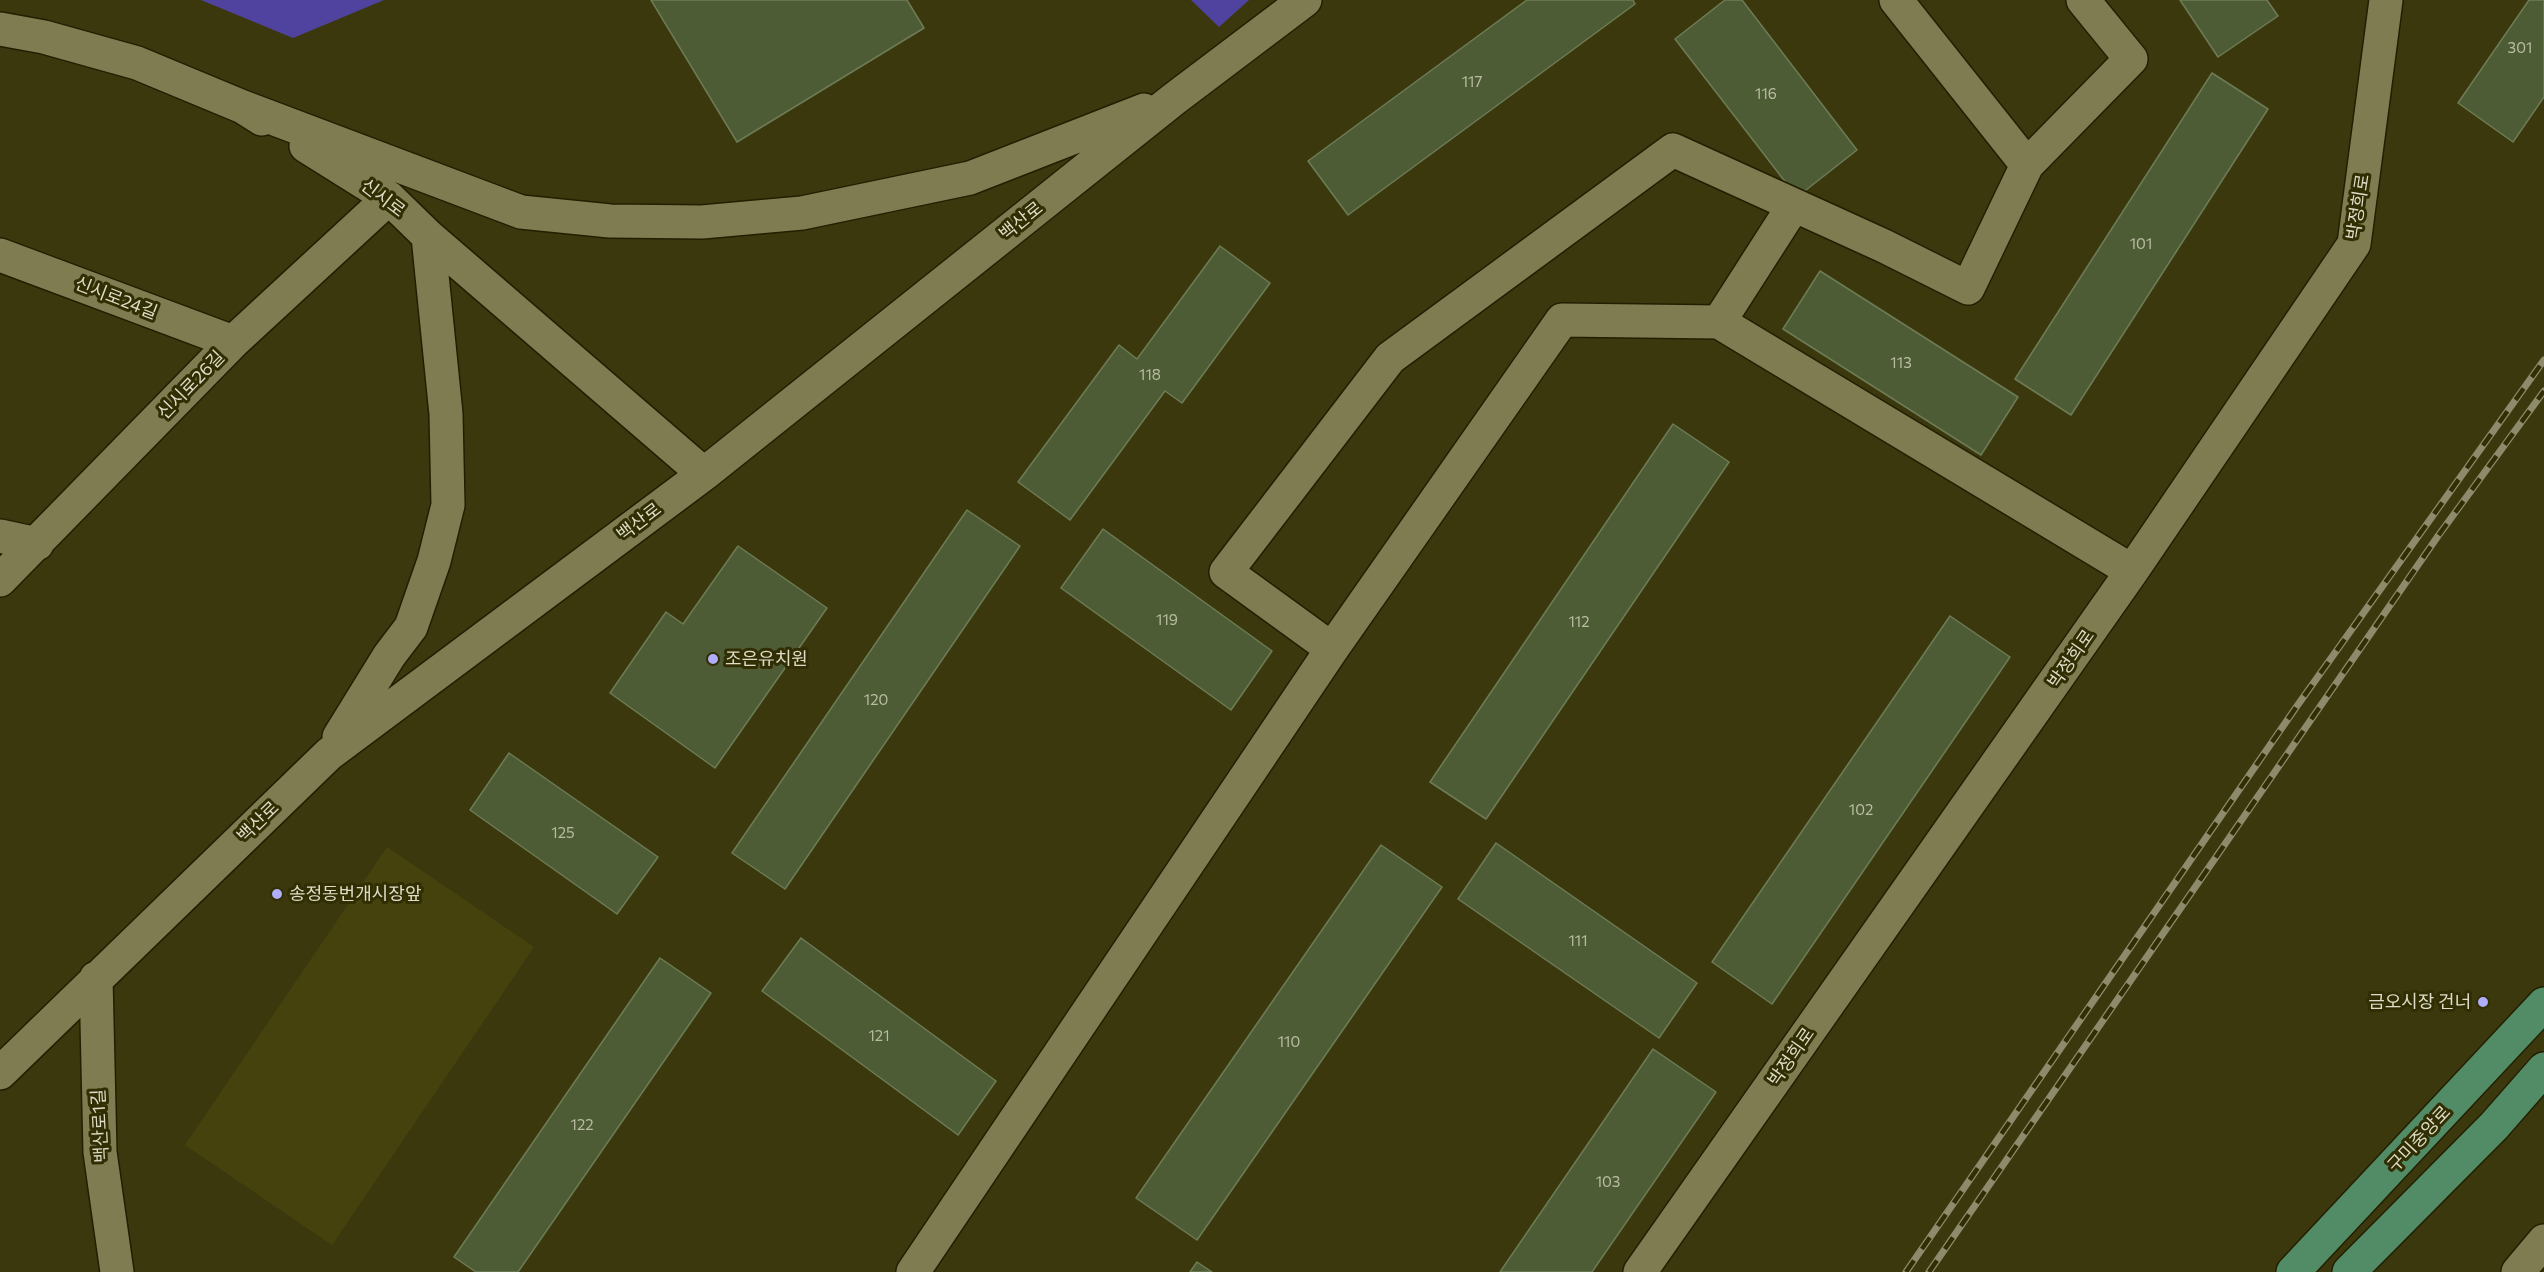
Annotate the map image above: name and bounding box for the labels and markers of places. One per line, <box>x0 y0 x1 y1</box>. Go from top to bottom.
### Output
place label: 조은유치원 <box>725 648 808 670</box>
marker: 조은유치원 <box>706 652 720 666</box>
place label: 송정동번개시장앞 <box>289 883 421 905</box>
marker: 송정동번개시장앞 <box>270 887 284 901</box>
place label: 금오시장 건너 <box>2368 991 2471 1013</box>
marker: 금오시장 건너 <box>2476 995 2490 1009</box>

